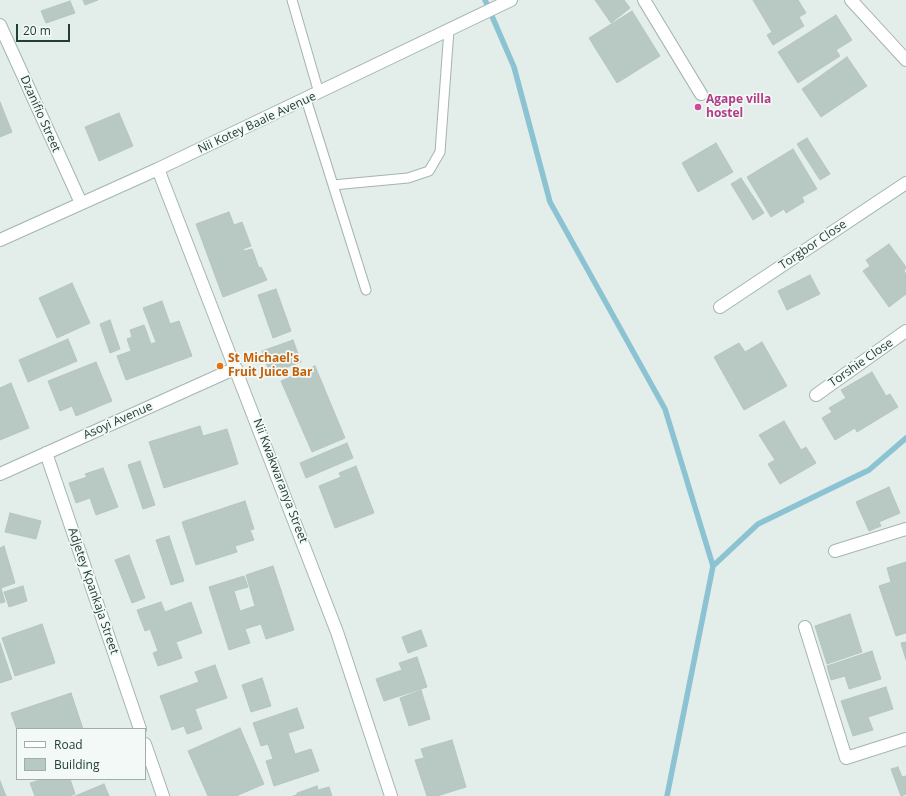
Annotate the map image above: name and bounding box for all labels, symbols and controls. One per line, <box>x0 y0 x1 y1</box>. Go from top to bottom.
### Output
scale bar <box>18 16 72 42</box>
text: 20 m <box>23 22 51 39</box>
street label: Dzanifio Street <box>17 73 63 155</box>
street label: Nii Kotey Baale Avenue <box>196 89 318 157</box>
place label: Agape villa hostel <box>706 93 771 121</box>
marker: Agape villa hostel <box>693 102 703 112</box>
street label: Torgbor Close <box>777 217 849 273</box>
street label: Torshie Close <box>826 336 896 390</box>
place label: St Michael's Fruit Juice Bar <box>228 352 313 380</box>
marker: St Michael's Fruit Juice Bar <box>215 361 225 371</box>
street label: Asoyi Avenue <box>81 399 155 443</box>
street label: Nii Kwakwaranya Street <box>250 417 310 545</box>
street label: Adjetey Kpankaja Street <box>65 526 121 656</box>
legend <box>16 728 146 780</box>
text: Road <box>54 736 83 753</box>
text: Building <box>54 756 99 773</box>

